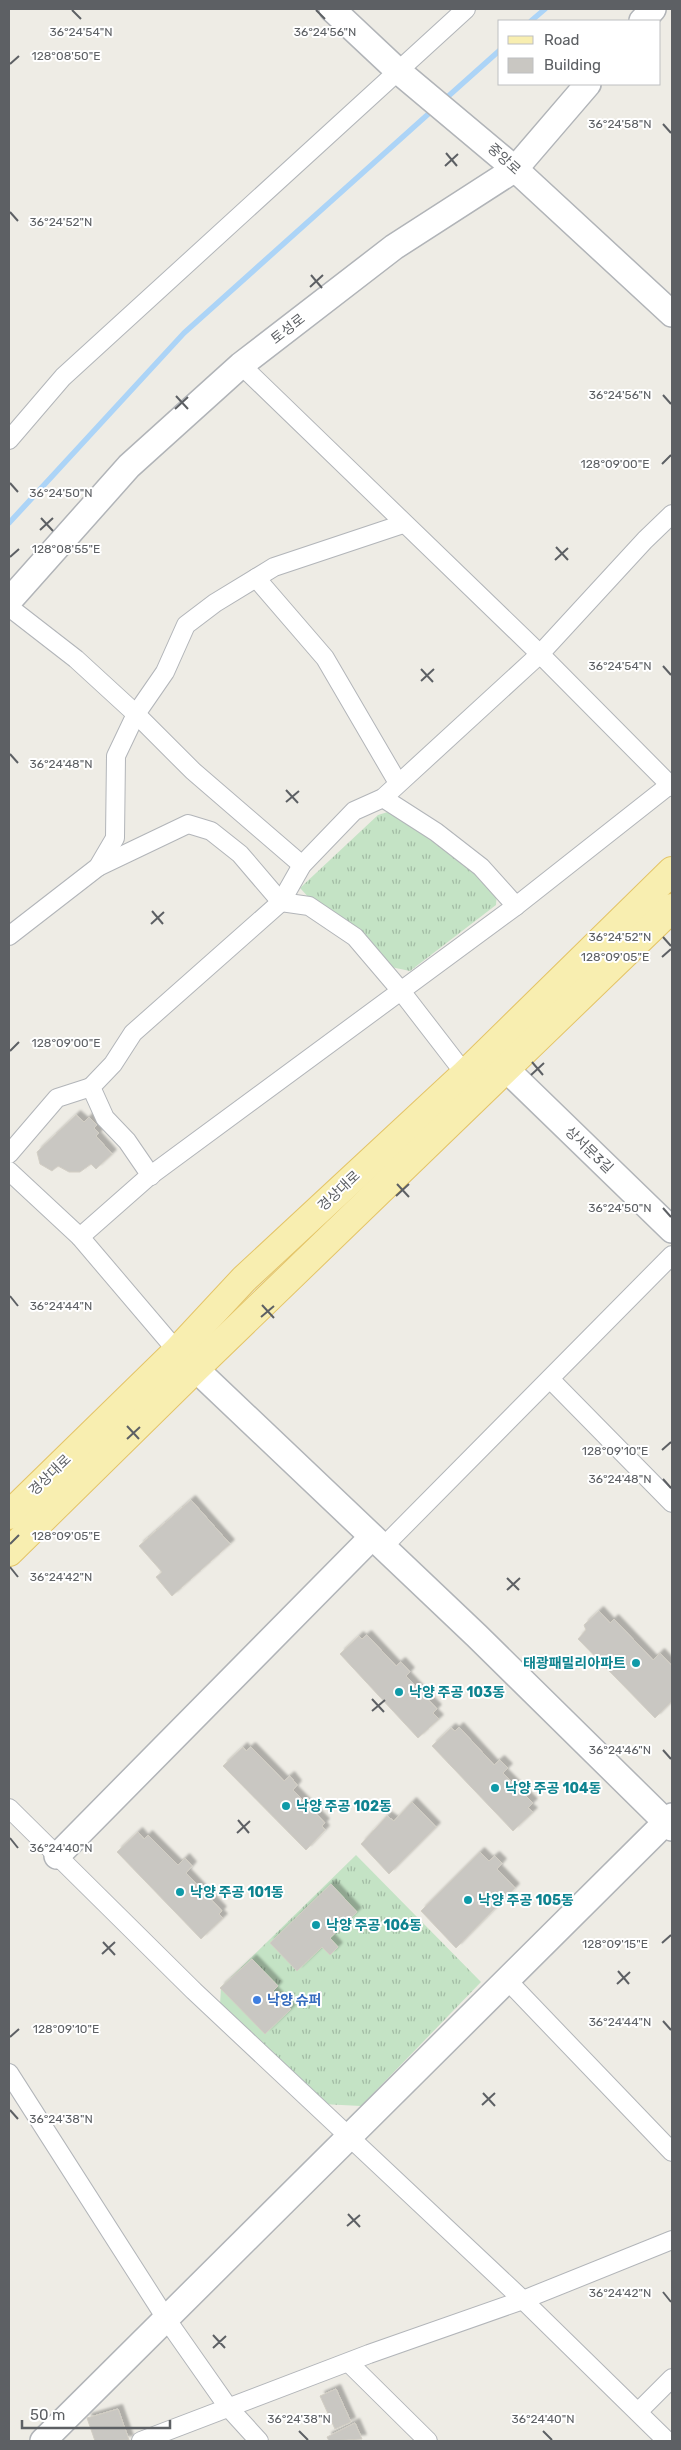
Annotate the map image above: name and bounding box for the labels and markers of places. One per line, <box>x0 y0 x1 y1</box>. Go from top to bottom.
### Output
place label: 태광패밀리아파트 <box>523 1655 626 1672</box>
marker: 태광패밀리아파트 <box>630 1657 642 1669</box>
place label: 낙양 주공 103동 <box>409 1684 505 1701</box>
marker: 낙양 주공 103동 <box>393 1686 405 1698</box>
place label: 낙양 주공 104동 <box>505 1780 602 1797</box>
marker: 낙양 주공 104동 <box>489 1782 501 1794</box>
place label: 낙양 주공 102동 <box>296 1798 392 1815</box>
marker: 낙양 주공 102동 <box>280 1800 292 1812</box>
place label: 낙양 주공 101동 <box>190 1884 284 1901</box>
marker: 낙양 주공 101동 <box>174 1886 186 1898</box>
place label: 낙양 주공 105동 <box>478 1892 574 1909</box>
marker: 낙양 주공 105동 <box>462 1894 474 1906</box>
place label: 낙양 주공 106동 <box>326 1917 422 1934</box>
marker: 낙양 주공 106동 <box>310 1919 322 1931</box>
place label: 낙양 슈퍼 <box>267 1992 322 2009</box>
marker: 낙양 슈퍼 <box>251 1994 263 2006</box>

